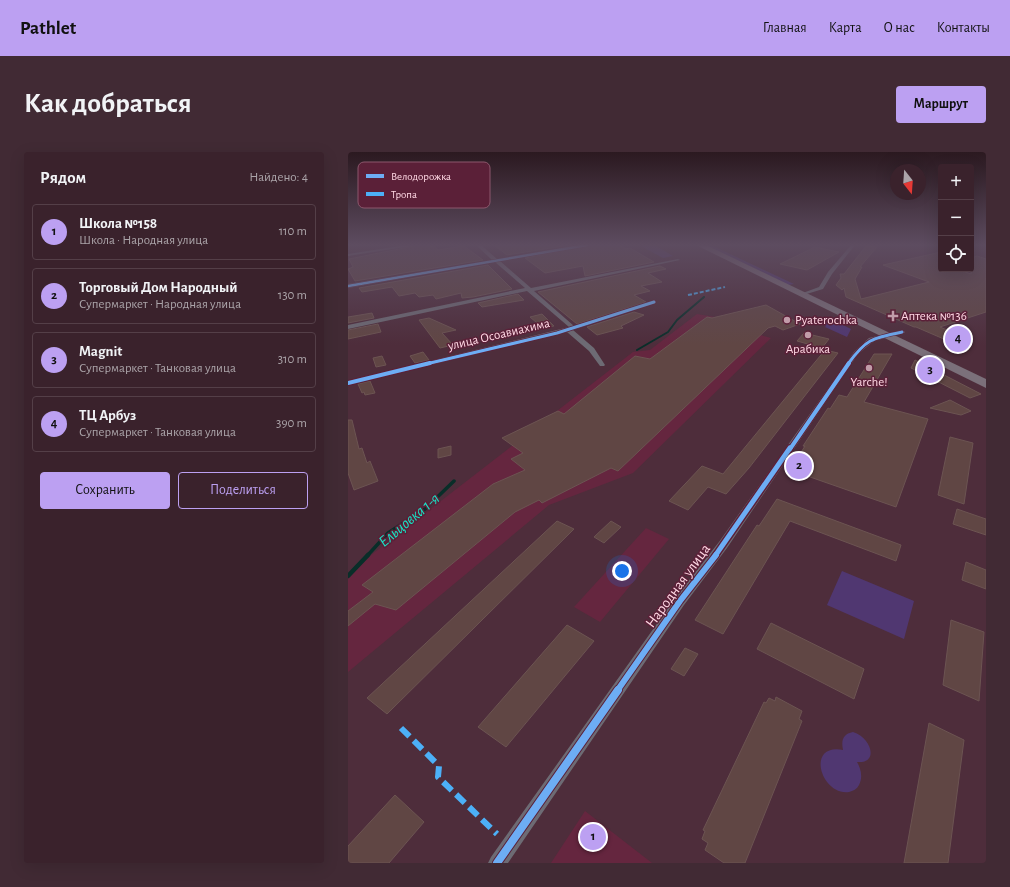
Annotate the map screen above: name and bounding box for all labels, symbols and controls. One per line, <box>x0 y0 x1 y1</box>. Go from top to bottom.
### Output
text: Pathlet <box>20 19 76 38</box>
text: Главная <box>763 21 807 35</box>
text: Карта <box>829 21 862 35</box>
text: О нас <box>884 21 915 35</box>
text: Контакты <box>937 21 990 35</box>
button: Маршрут <box>896 86 986 123</box>
text: Как добраться <box>24 90 192 118</box>
legend <box>358 162 490 208</box>
north arrow <box>890 164 926 200</box>
map controls <box>938 164 974 272</box>
button: + <box>938 164 974 200</box>
text: Рядом <box>40 169 86 186</box>
text: Найдено: 4 <box>249 171 308 184</box>
text: Велодорожка <box>391 171 451 182</box>
text: Тропа <box>391 189 417 200</box>
button: − <box>938 200 974 236</box>
text: Школа №158 <box>79 216 157 231</box>
text: 1 <box>52 225 56 238</box>
text: 110 m <box>279 225 307 238</box>
text: Школа · Народная улица <box>79 234 208 247</box>
button: locate <box>938 236 974 272</box>
text: Торговый Дом Народный <box>79 280 237 295</box>
text: 2 <box>51 289 57 302</box>
text: 130 m <box>278 289 307 302</box>
text: Супермаркет · Народная улица <box>79 298 241 311</box>
place label: Аптека №136 <box>901 310 967 323</box>
marker: Аптека №136 <box>888 311 898 321</box>
place label: Pyaterochka <box>795 314 857 327</box>
marker: Pyaterochka <box>782 315 792 325</box>
street label: улица Осоавиахима <box>446 317 551 353</box>
pin: 4 <box>945 324 971 354</box>
marker: Арабика <box>803 330 813 340</box>
place label: Арабика <box>786 343 830 356</box>
text: Magnit <box>79 344 122 359</box>
text: 3 <box>51 353 57 366</box>
text: 310 m <box>278 353 307 366</box>
pin: 3 <box>917 355 943 385</box>
text: Супермаркет · Танковая улица <box>79 362 236 375</box>
marker: Yarche! <box>864 363 874 373</box>
place label: Yarche! <box>850 376 888 389</box>
text: ТЦ Арбуз <box>79 408 136 423</box>
text: 4 <box>51 417 57 430</box>
text: 390 m <box>276 417 307 430</box>
text: Супермаркет · Танковая улица <box>79 426 236 439</box>
pin: 2 <box>786 451 812 481</box>
button: Сохранить <box>40 472 170 509</box>
button: Поделиться <box>178 472 308 509</box>
water label: Ельцовка 1-я <box>376 490 442 550</box>
street label: Народная улица <box>643 541 713 631</box>
your location <box>612 561 632 581</box>
pin: 1 <box>580 822 606 852</box>

